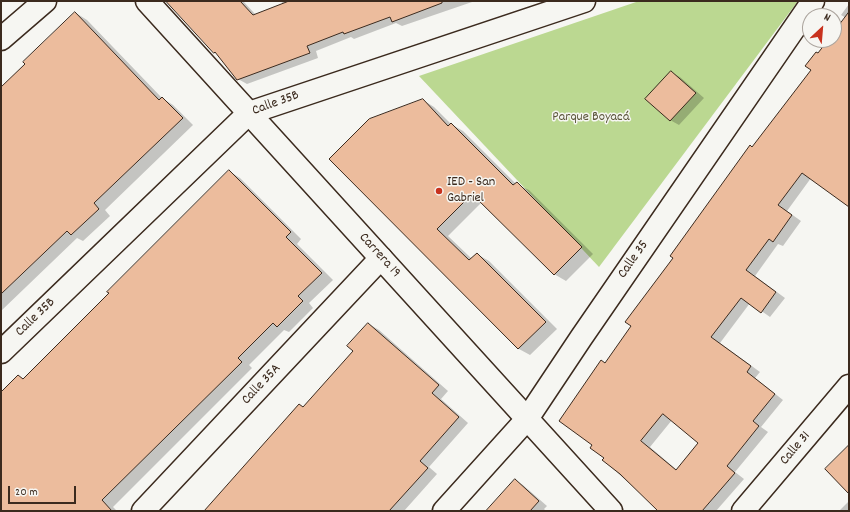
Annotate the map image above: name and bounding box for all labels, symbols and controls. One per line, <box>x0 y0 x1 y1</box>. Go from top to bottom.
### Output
north arrow <box>802 8 842 48</box>
text: N <box>821 10 833 26</box>
street label: Calle 35B <box>250 88 302 120</box>
park label: Parque Boyacá <box>552 110 630 126</box>
place label: IED - San Gabriel <box>447 175 495 208</box>
marker: IED - San Gabriel <box>434 186 444 196</box>
street label: Carrera 19 <box>355 230 403 282</box>
street label: Calle 35 <box>615 238 653 282</box>
street label: Calle 35B <box>13 295 59 341</box>
street label: Calle 35A <box>239 361 285 409</box>
street label: Calle 31 <box>777 429 815 469</box>
scale bar <box>10 478 78 504</box>
text: 20 m <box>15 484 38 501</box>

